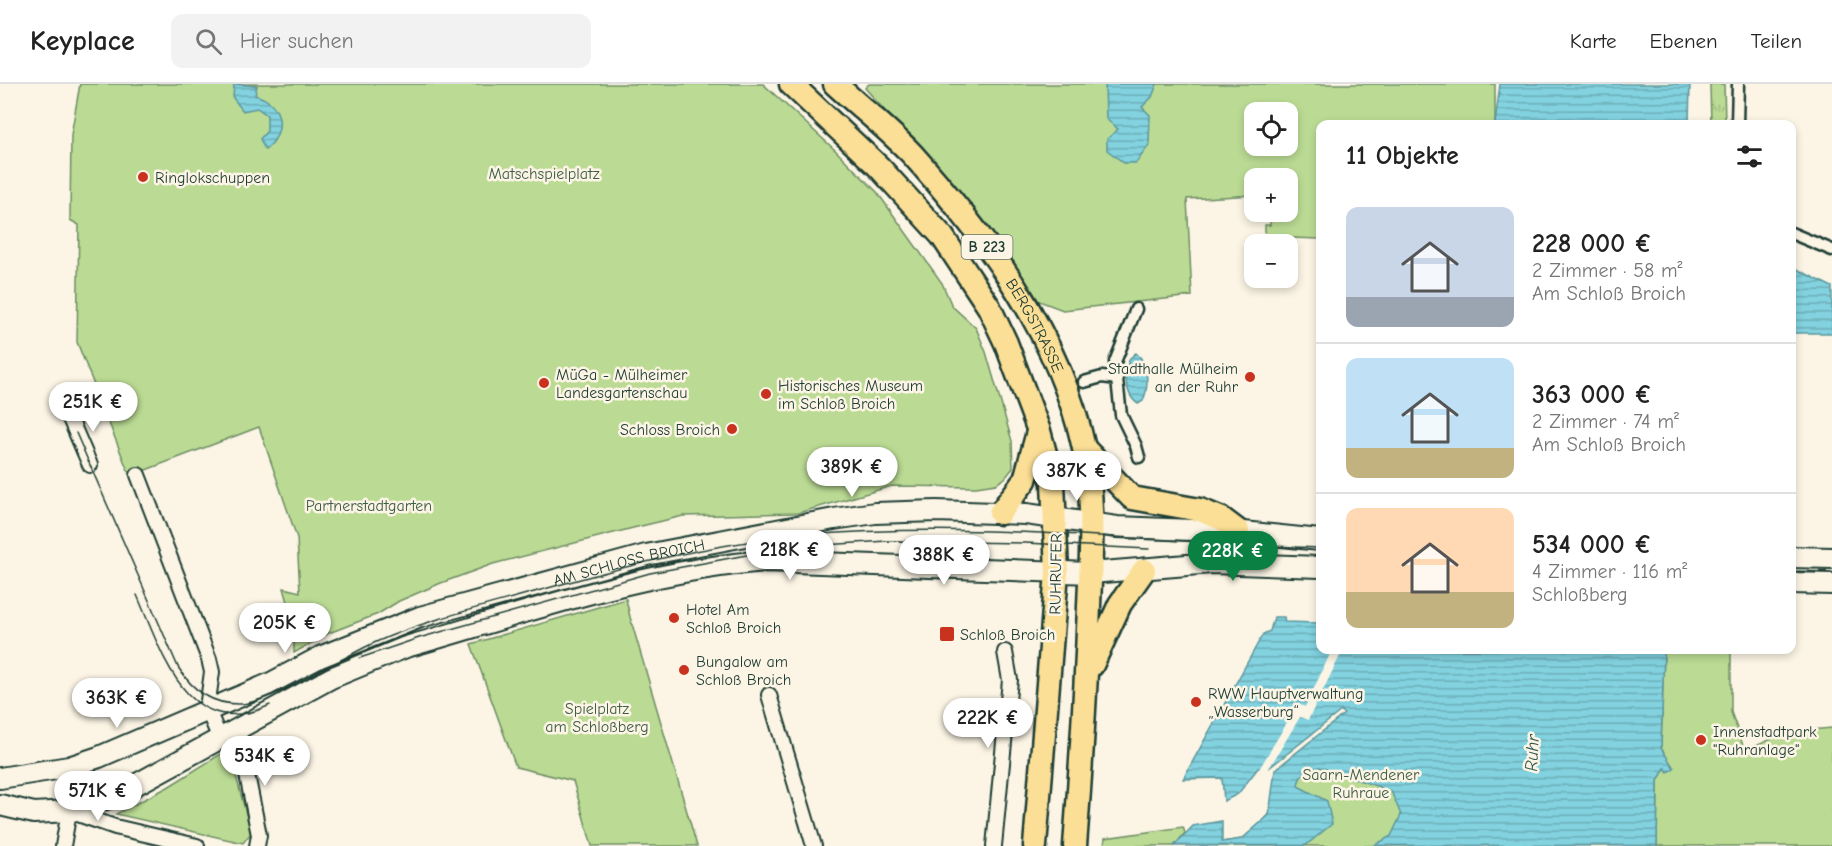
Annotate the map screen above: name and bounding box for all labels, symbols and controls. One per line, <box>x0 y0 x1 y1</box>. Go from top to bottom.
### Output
search box <box>171 14 591 68</box>
text: Keyplace <box>30 25 135 57</box>
icon: search <box>192 25 225 58</box>
text: Hier suchen <box>240 28 354 54</box>
text: Karte <box>1570 29 1617 53</box>
text: Ebenen <box>1650 29 1718 53</box>
text: Teilen <box>1751 29 1802 53</box>
map controls <box>1244 102 1298 288</box>
button: locate <box>1244 102 1298 156</box>
icon: filters <box>1733 140 1766 173</box>
text: 11 Objekte <box>1346 141 1459 171</box>
park label: Matschspielplatz <box>488 165 600 183</box>
button: + <box>1244 168 1298 222</box>
place label: Ringlokschuppen <box>155 169 270 187</box>
marker: Ringlokschuppen <box>136 170 150 184</box>
text: 228 000 € <box>1532 229 1652 259</box>
icon: home <box>1394 231 1466 303</box>
button: − <box>1244 234 1298 288</box>
road number: B 223 <box>962 235 1012 259</box>
text: 2 Zimmer · 58 m² <box>1532 259 1683 282</box>
street label: BERGSTRASSE <box>1002 276 1067 376</box>
text: Am Schloß Broich <box>1532 282 1686 305</box>
place label: Stadthalle Mülheim an der Ruhr <box>1108 360 1239 396</box>
place label: MüGa - Mülheimer Landesgartenschau <box>556 366 688 402</box>
marker: Stadthalle Mülheim an der Ruhr <box>1243 370 1257 384</box>
marker: MüGa - Mülheimer Landesgartenschau <box>537 376 551 390</box>
place label: Historisches Museum im Schloß Broich <box>778 377 923 413</box>
text: 363 000 € <box>1532 380 1652 410</box>
pin: 251K € <box>44 382 142 433</box>
icon: home <box>1394 382 1466 454</box>
marker: Historisches Museum im Schloß Broich <box>759 387 773 401</box>
text: 251K € <box>63 390 123 413</box>
text: 2 Zimmer · 74 m² <box>1532 410 1679 433</box>
place label: Schloss Broich <box>620 421 720 439</box>
marker: Schloss Broich <box>725 422 739 436</box>
text: Am Schloß Broich <box>1532 433 1686 456</box>
pin: 389K € <box>803 447 901 498</box>
pin: 387K € <box>1028 451 1126 502</box>
text: 389K € <box>821 455 883 478</box>
text: 387K € <box>1046 459 1108 482</box>
park label: Partnerstadtgarten <box>306 497 432 515</box>
pin: 218K € <box>741 530 839 581</box>
text: 534 000 € <box>1532 530 1652 560</box>
pin: 228K € <box>1184 531 1282 582</box>
icon: home <box>1394 532 1466 604</box>
street label: RUHRUFER <box>1046 533 1066 615</box>
pin: 388K € <box>895 535 993 586</box>
street label: AM SCHLOSS BROICH <box>551 536 706 590</box>
text: 218K € <box>760 538 820 561</box>
text: 228K € <box>1202 539 1264 562</box>
text: 388K € <box>913 543 975 566</box>
text: 4 Zimmer · 116 m² <box>1532 560 1687 583</box>
text: Schloßberg <box>1532 583 1628 606</box>
place label: Hotel Am Schloß Broich <box>686 601 781 637</box>
pin: 205K € <box>236 603 334 654</box>
text: 205K € <box>253 611 317 634</box>
marker: Hotel Am Schloß Broich <box>667 611 681 625</box>
marker: Schloß Broich <box>938 625 956 643</box>
place label: Schloß Broich <box>960 626 1055 644</box>
place label: Bungalow am Schloß Broich <box>696 653 791 689</box>
marker: Bungalow am Schloß Broich <box>677 663 691 677</box>
pin: 363K € <box>68 678 166 729</box>
place label: RWW Hauptverwaltung „Wasserburg“ <box>1208 685 1363 721</box>
text: 363K € <box>86 686 148 709</box>
marker: RWW Hauptverwaltung „Wasserburg“ <box>1189 695 1203 709</box>
pin: 222K € <box>939 698 1037 749</box>
park label: Spielplatz am Schloßberg <box>545 700 649 736</box>
text: 222K € <box>957 706 1019 729</box>
place label: Innenstadtpark "Ruhranlage" <box>1713 723 1817 759</box>
water label: Ruhr <box>1521 733 1544 772</box>
marker: Innenstadtpark "Ruhranlage" <box>1694 733 1708 747</box>
pin: 534K € <box>216 736 314 787</box>
text: 534K € <box>234 744 296 767</box>
park label: Saarn-Mendener Ruhraue <box>1303 766 1420 802</box>
pin: 571K € <box>49 771 147 822</box>
text: 571K € <box>68 779 128 802</box>

